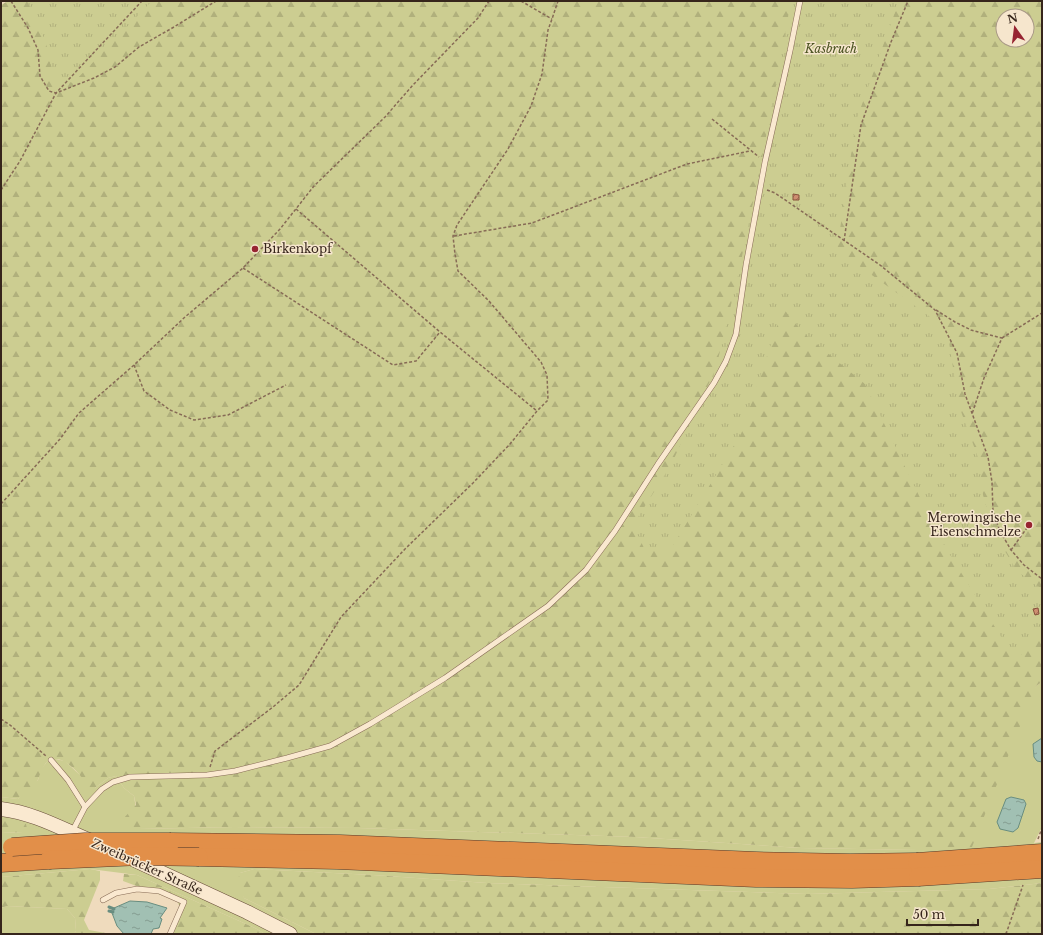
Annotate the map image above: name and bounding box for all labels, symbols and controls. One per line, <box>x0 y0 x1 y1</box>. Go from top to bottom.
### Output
north arrow <box>995 8 1035 48</box>
text: N <box>1006 10 1020 26</box>
park label: Kasbruch <box>804 41 857 56</box>
place label: Birkenkopf <box>263 241 334 256</box>
marker: Birkenkopf <box>250 244 260 254</box>
place label: Merowingische Eisenschmelze <box>927 510 1021 539</box>
marker: Merowingische Eisenschmelze <box>1024 520 1034 530</box>
street label: Zweibrücker Straße <box>89 835 205 898</box>
scale bar <box>907 901 978 927</box>
text: 50 m <box>913 907 945 922</box>

